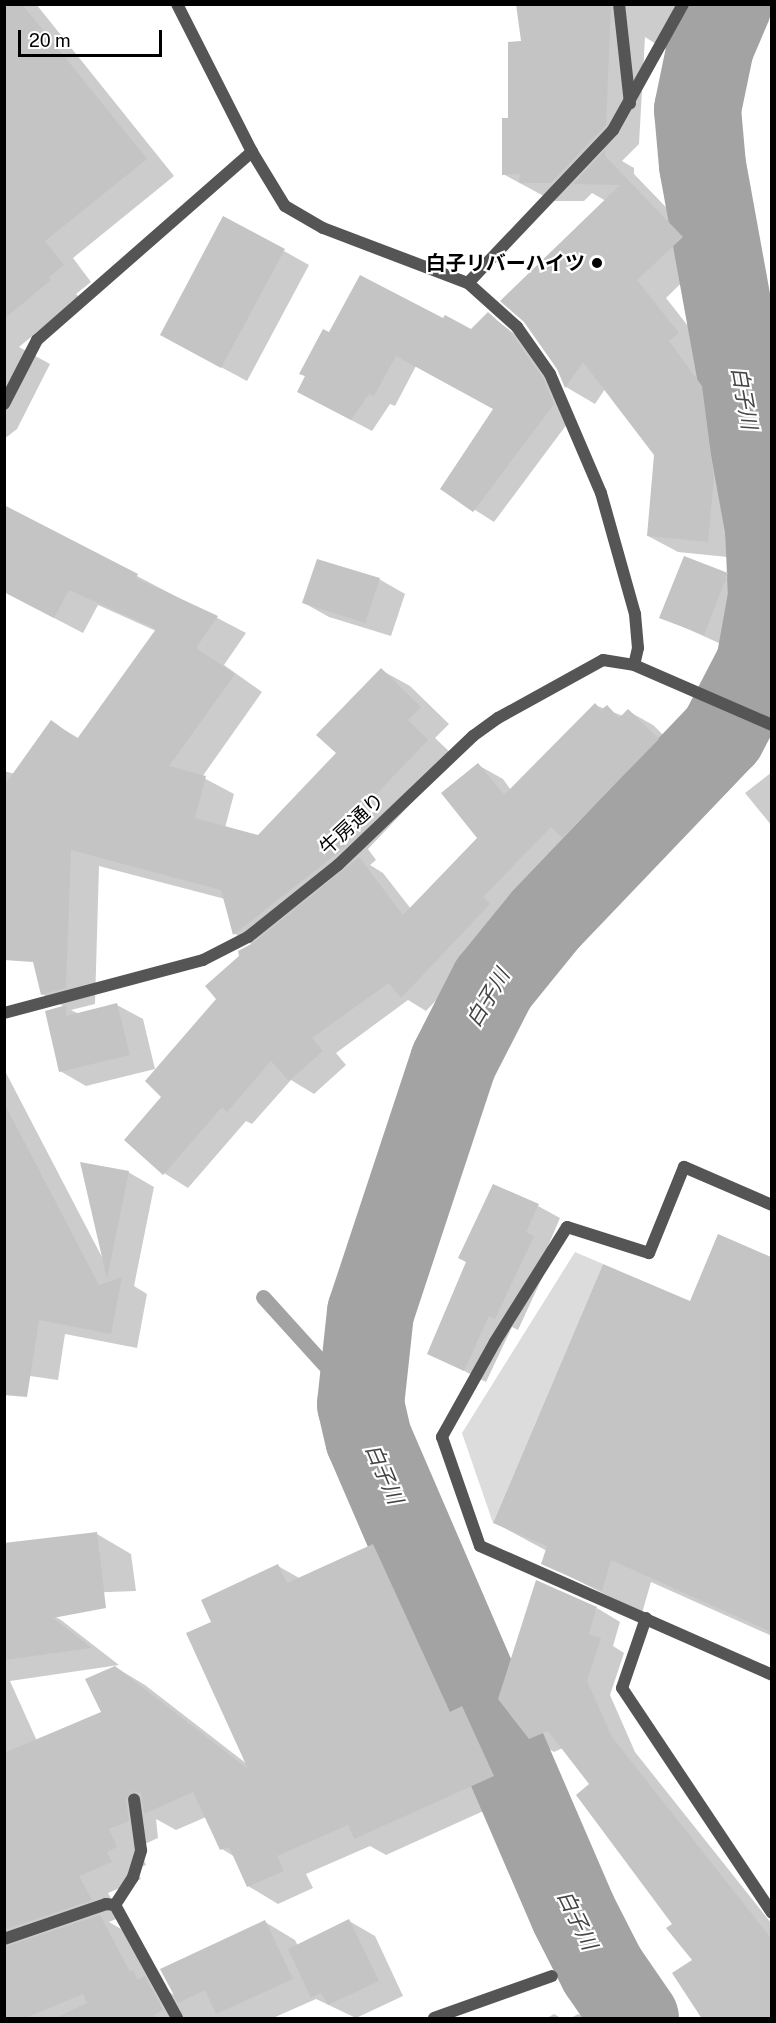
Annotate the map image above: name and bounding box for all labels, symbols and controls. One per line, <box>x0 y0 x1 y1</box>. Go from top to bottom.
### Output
scale bar <box>21 18 165 56</box>
text: 20 m <box>29 30 71 51</box>
place label: 白子リバーハイツ <box>425 251 585 275</box>
marker: 白子リバーハイツ <box>590 256 604 270</box>
water label: 白子川 <box>726 365 762 431</box>
street label: 牛房通り <box>315 788 389 860</box>
water label: 白子川 <box>461 965 515 1031</box>
water label: 白子川 <box>360 1440 408 1508</box>
water label: 白子川 <box>552 1886 602 1954</box>

